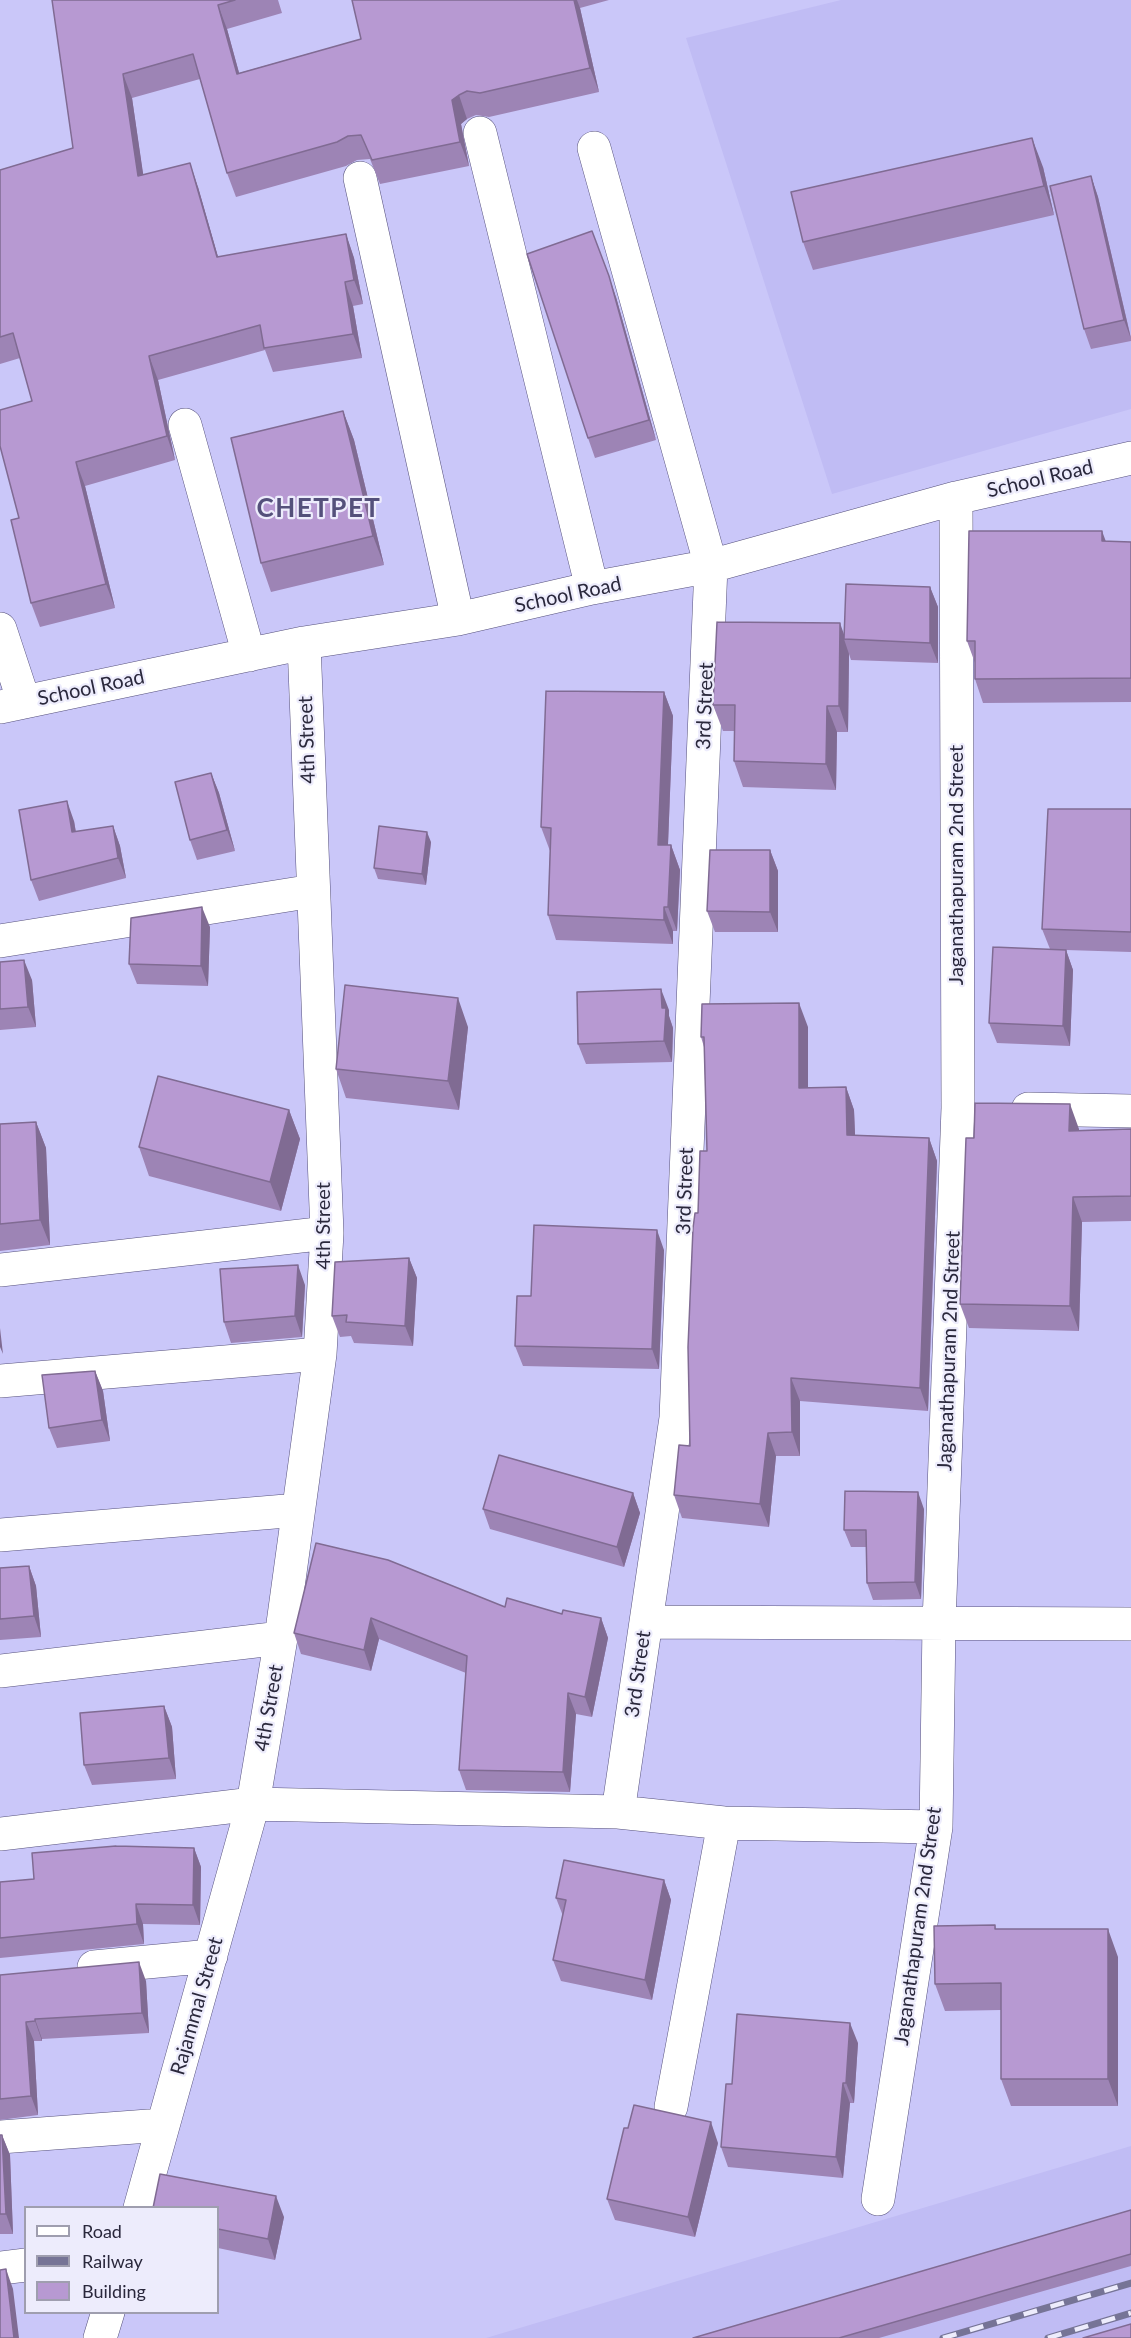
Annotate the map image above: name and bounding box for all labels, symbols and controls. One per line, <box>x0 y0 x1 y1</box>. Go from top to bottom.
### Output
street label: School Road <box>984 455 1096 503</box>
district label: CHETPET <box>257 493 381 525</box>
street label: School Road <box>512 572 624 618</box>
street label: 3rd Street <box>691 662 719 750</box>
street label: School Road <box>35 665 147 711</box>
street label: 4th Street <box>293 696 321 784</box>
street label: Jaganathapuram 2nd Street <box>945 745 969 985</box>
street label: 3rd Street <box>671 1147 699 1235</box>
street label: 4th Street <box>312 1182 336 1270</box>
street label: Jaganathapuram 2nd Street <box>933 1231 965 1471</box>
street label: 3rd Street <box>620 1629 656 1719</box>
street label: 4th Street <box>250 1663 288 1753</box>
street label: Jaganathapuram 2nd Street <box>889 1805 947 2047</box>
street label: Rajammal Street <box>166 1934 228 2078</box>
legend <box>24 2206 219 2314</box>
text: Road <box>82 2220 122 2242</box>
text: Railway <box>82 2250 143 2272</box>
text: Building <box>82 2280 146 2302</box>

